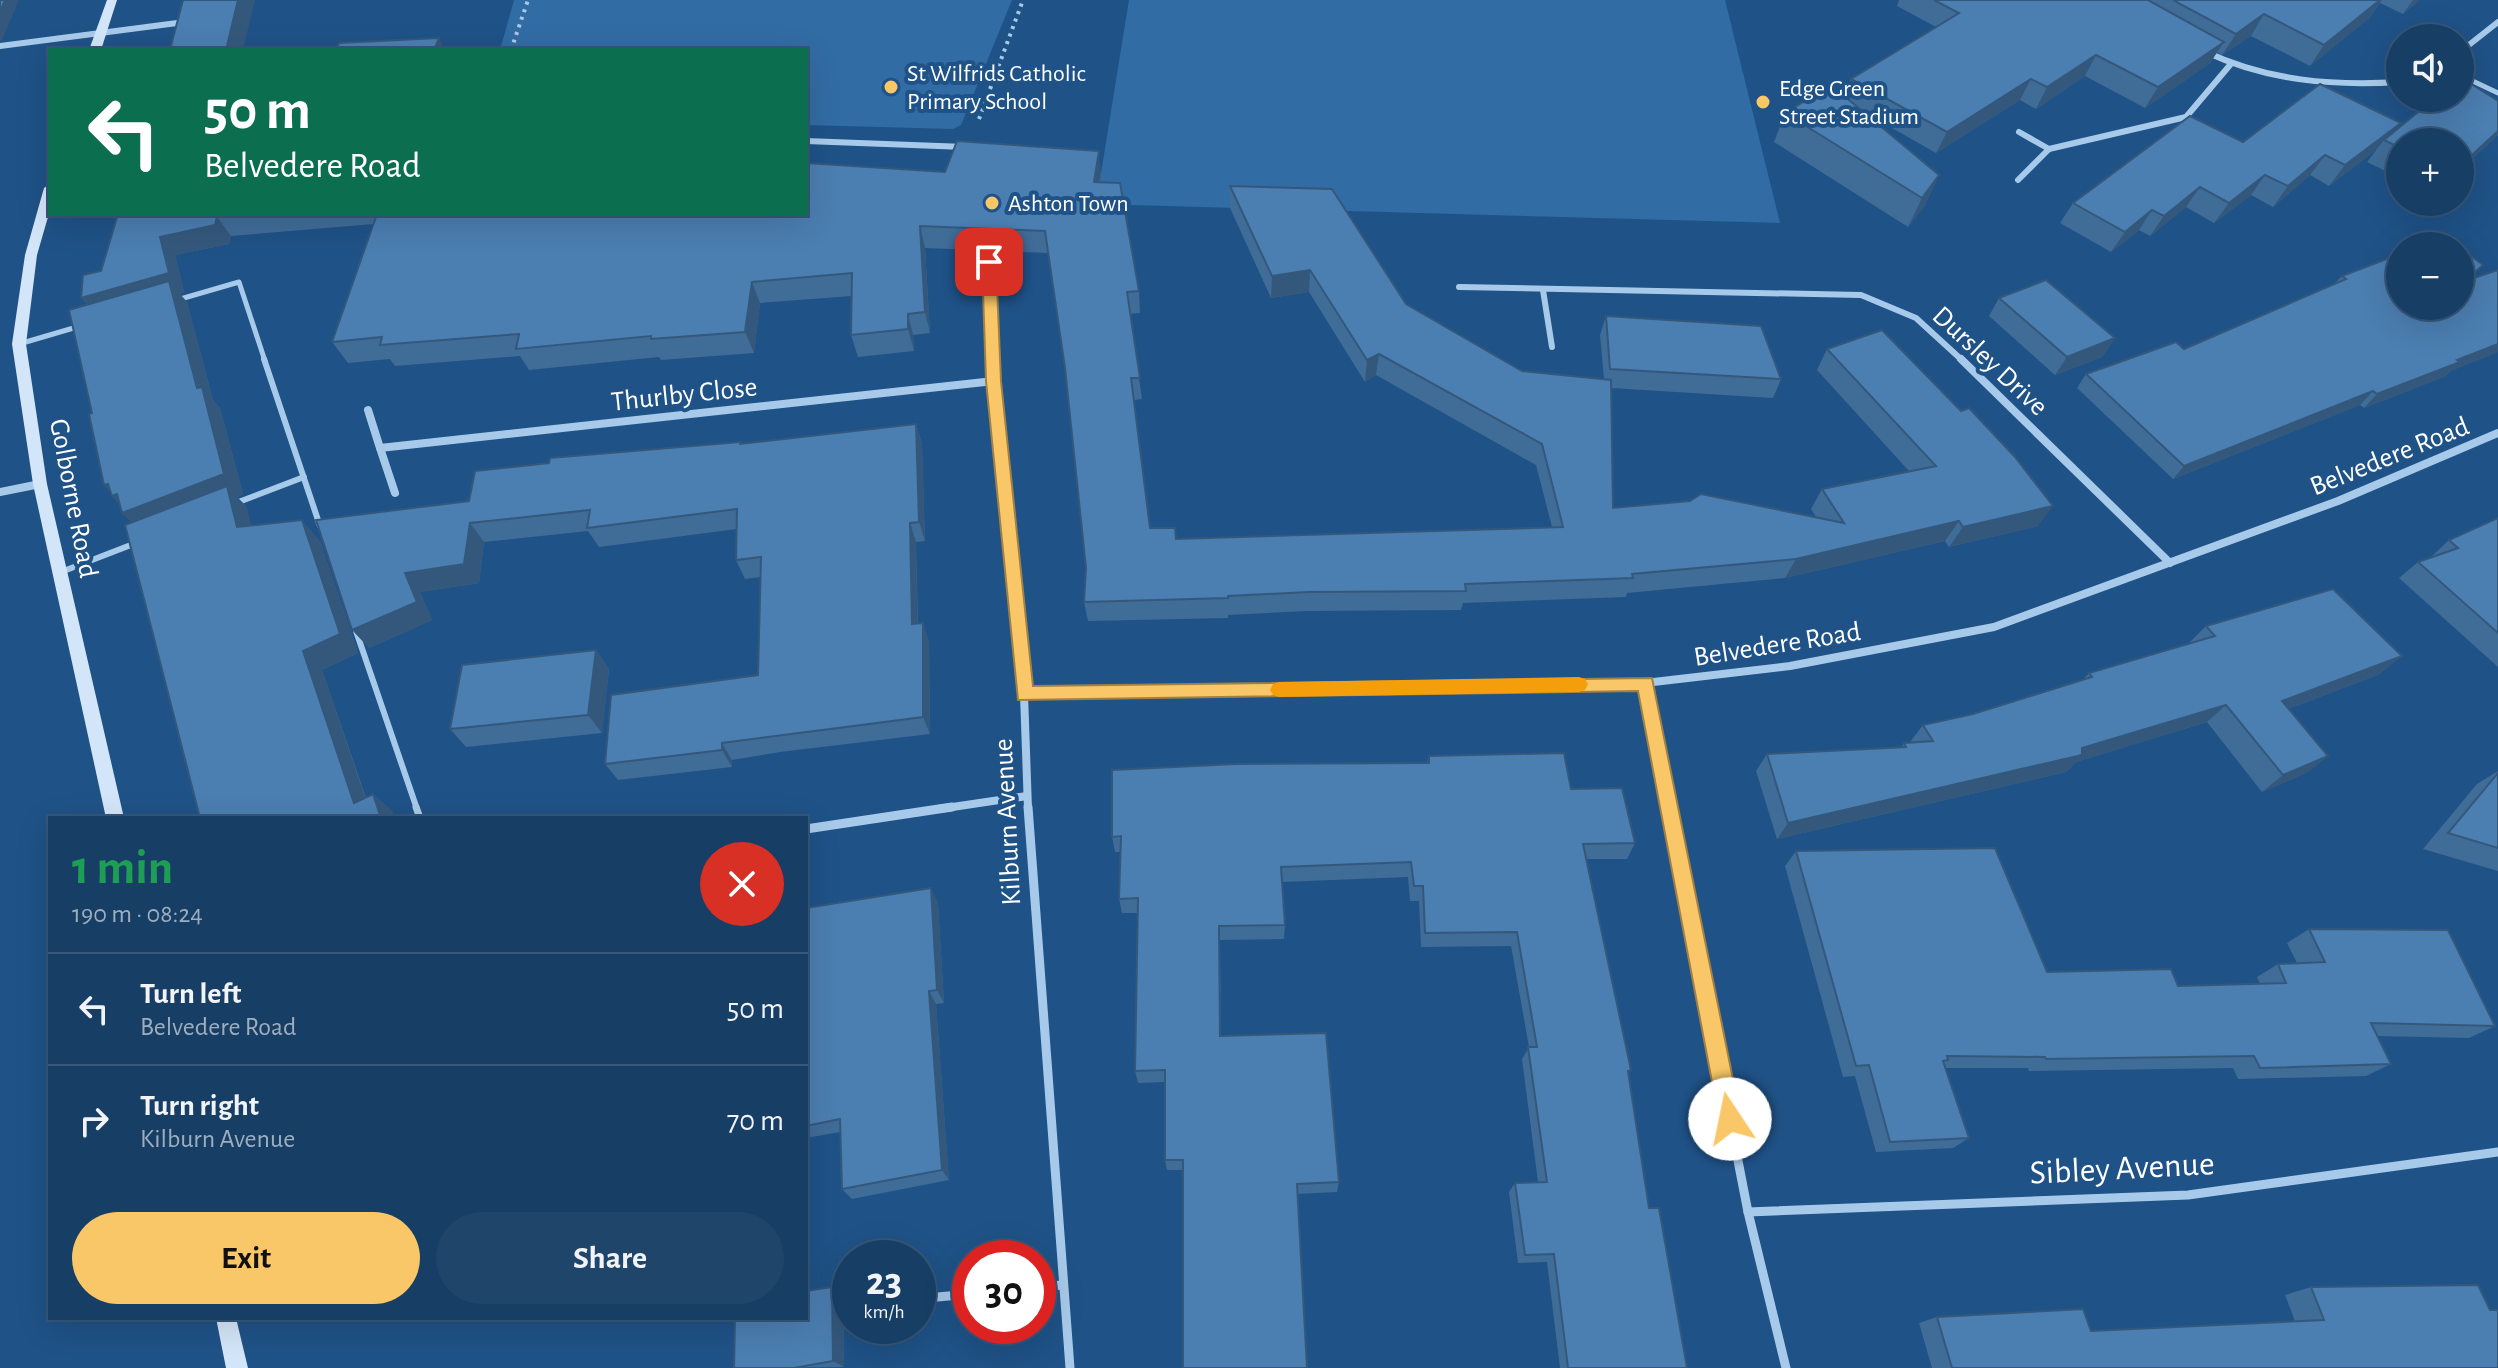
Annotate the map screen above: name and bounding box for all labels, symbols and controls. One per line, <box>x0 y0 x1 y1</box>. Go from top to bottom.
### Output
map controls <box>2386 24 2474 320</box>
button: sound <box>2386 24 2474 112</box>
place label: St Wilfrids Catholic Primary School <box>907 62 1086 114</box>
place label: Edge Green Street Stadium <box>1779 77 1919 129</box>
marker: St Wilfrids Catholic Primary School <box>882 78 900 96</box>
icon: left <box>72 80 176 184</box>
text: 50 m <box>204 83 311 139</box>
marker: Edge Green Street Stadium <box>1754 93 1772 111</box>
button: + <box>2386 128 2474 216</box>
text: Belvedere Road <box>204 148 421 184</box>
place label: Ashton Town <box>1008 192 1129 216</box>
marker: Ashton Town <box>983 194 1001 212</box>
pin <box>955 228 1023 296</box>
button: − <box>2386 232 2474 320</box>
icon: arrive <box>967 240 1011 284</box>
street label: Dursley Drive <box>1927 301 2053 422</box>
street label: Thurlby Close <box>610 373 759 417</box>
street label: Belvedere Road <box>2306 412 2473 501</box>
street label: Golborne Road <box>44 416 102 580</box>
street label: Belvedere Road <box>1692 618 1863 672</box>
street label: Kilburn Avenue <box>990 738 1026 906</box>
button: close <box>700 842 784 926</box>
text: 1 min <box>72 845 173 893</box>
text: 190 m · 08:24 <box>72 901 203 927</box>
text: Turn left <box>140 979 241 1009</box>
icon: left <box>72 987 116 1031</box>
text: 50 m <box>727 994 784 1024</box>
text: Belvedere Road <box>140 1014 297 1040</box>
position arrow <box>1688 1077 1772 1161</box>
text: Turn right <box>140 1091 259 1121</box>
icon: right <box>72 1099 116 1143</box>
text: 70 m <box>727 1106 784 1136</box>
text: Kilburn Avenue <box>140 1126 295 1152</box>
street label: Sibley Avenue <box>2029 1147 2215 1191</box>
button: Exit <box>72 1212 420 1304</box>
button: Share <box>436 1212 784 1304</box>
speed limit sign: 30 <box>952 1240 1056 1344</box>
text: 23 <box>866 1262 902 1302</box>
text: km/h <box>863 1302 905 1322</box>

